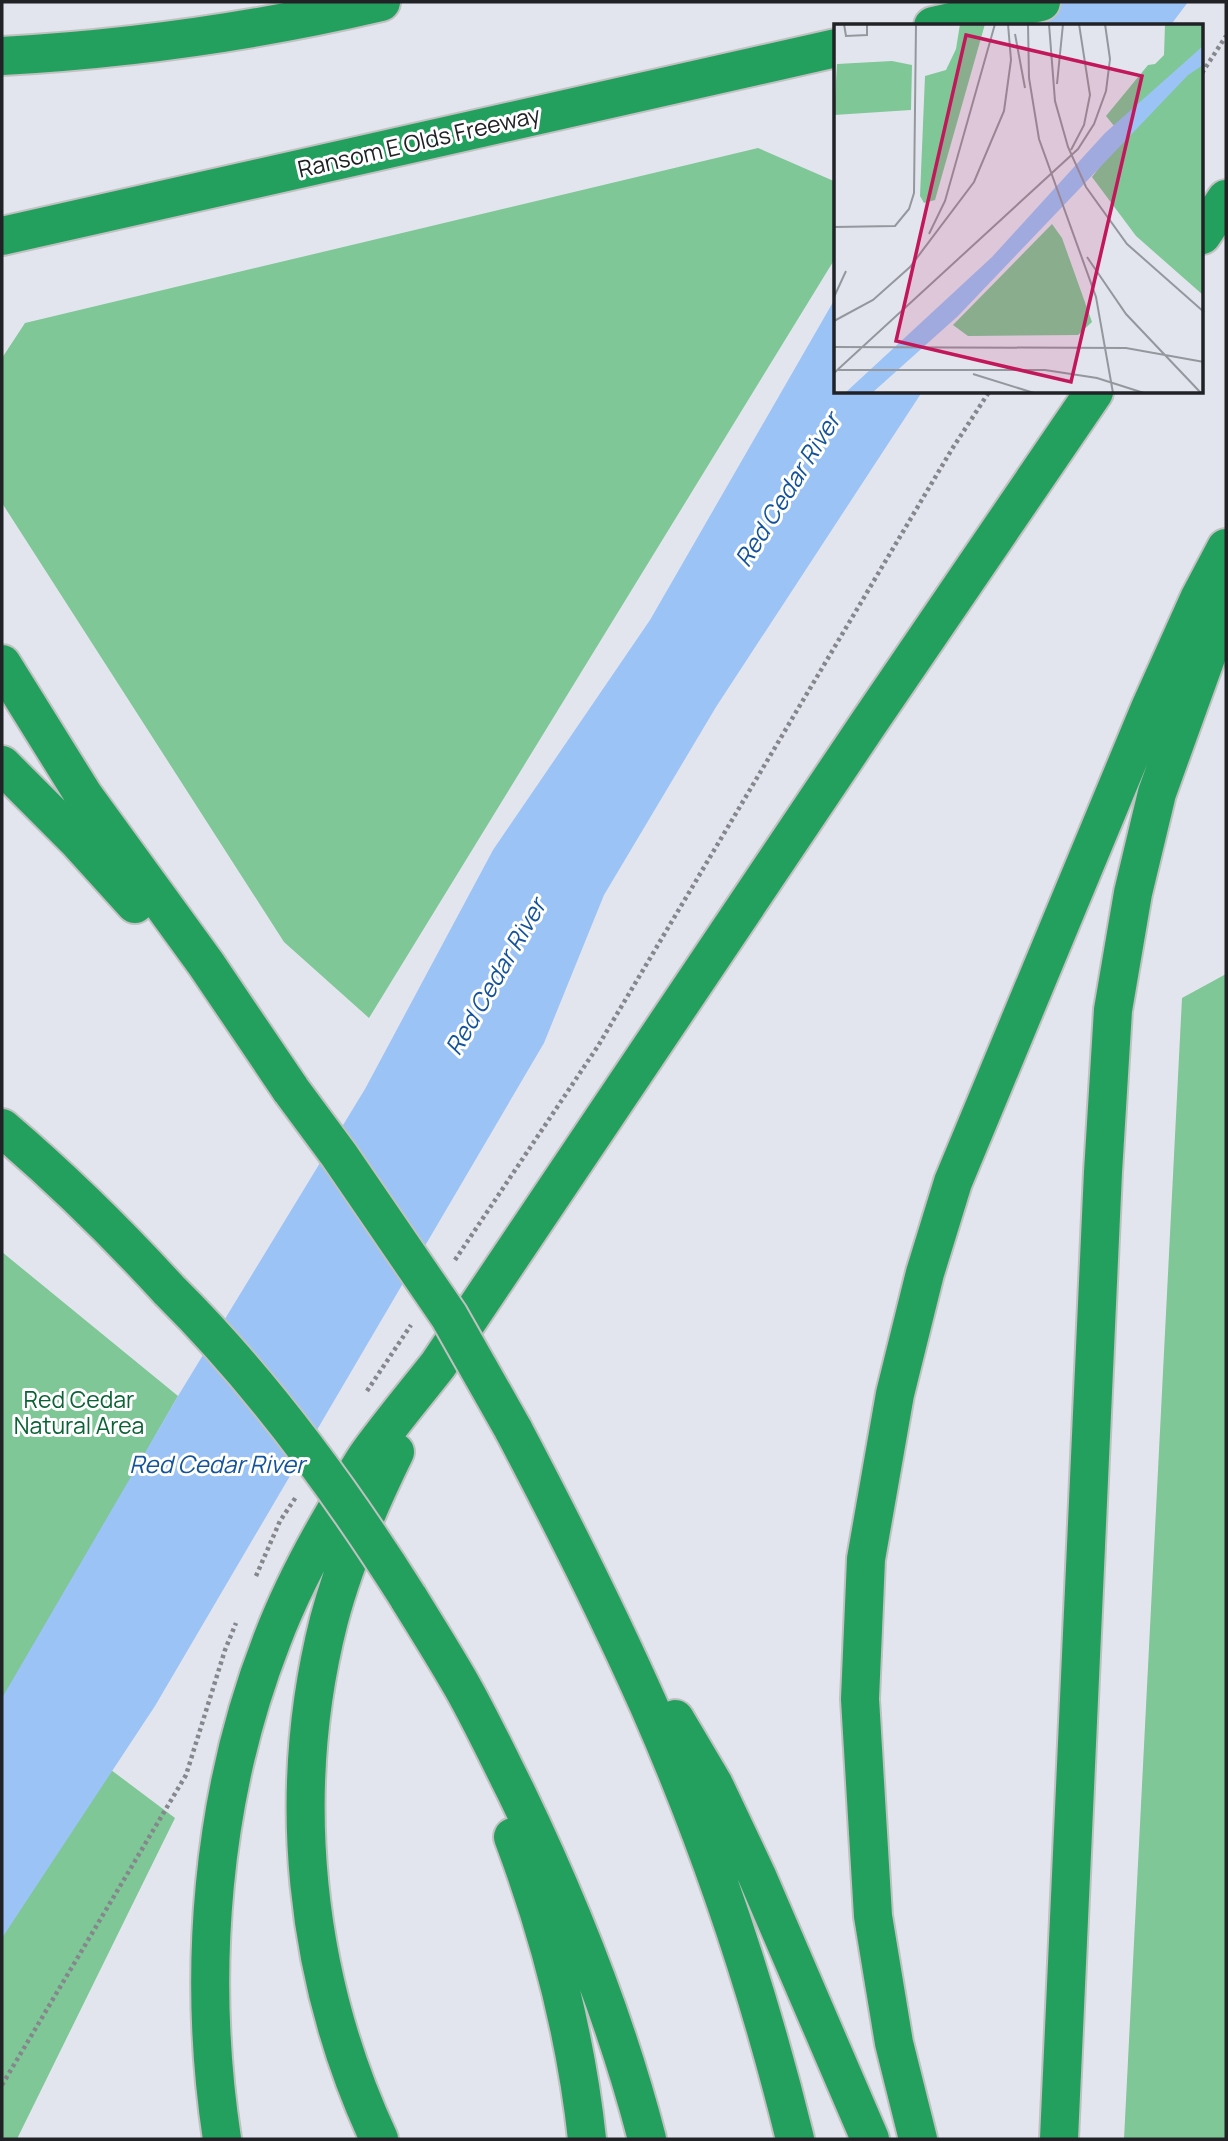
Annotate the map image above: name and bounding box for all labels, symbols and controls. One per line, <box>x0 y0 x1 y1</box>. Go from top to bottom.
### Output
inset map <box>834 24 1204 394</box>
street label: Ransom E Olds Freeway <box>294 98 543 185</box>
water label: Red Cedar River <box>726 403 849 572</box>
water label: Red Cedar River <box>437 889 555 1061</box>
park label: Red Cedar Natural Area <box>14 1383 144 1441</box>
water label: Red Cedar River <box>129 1447 308 1480</box>

